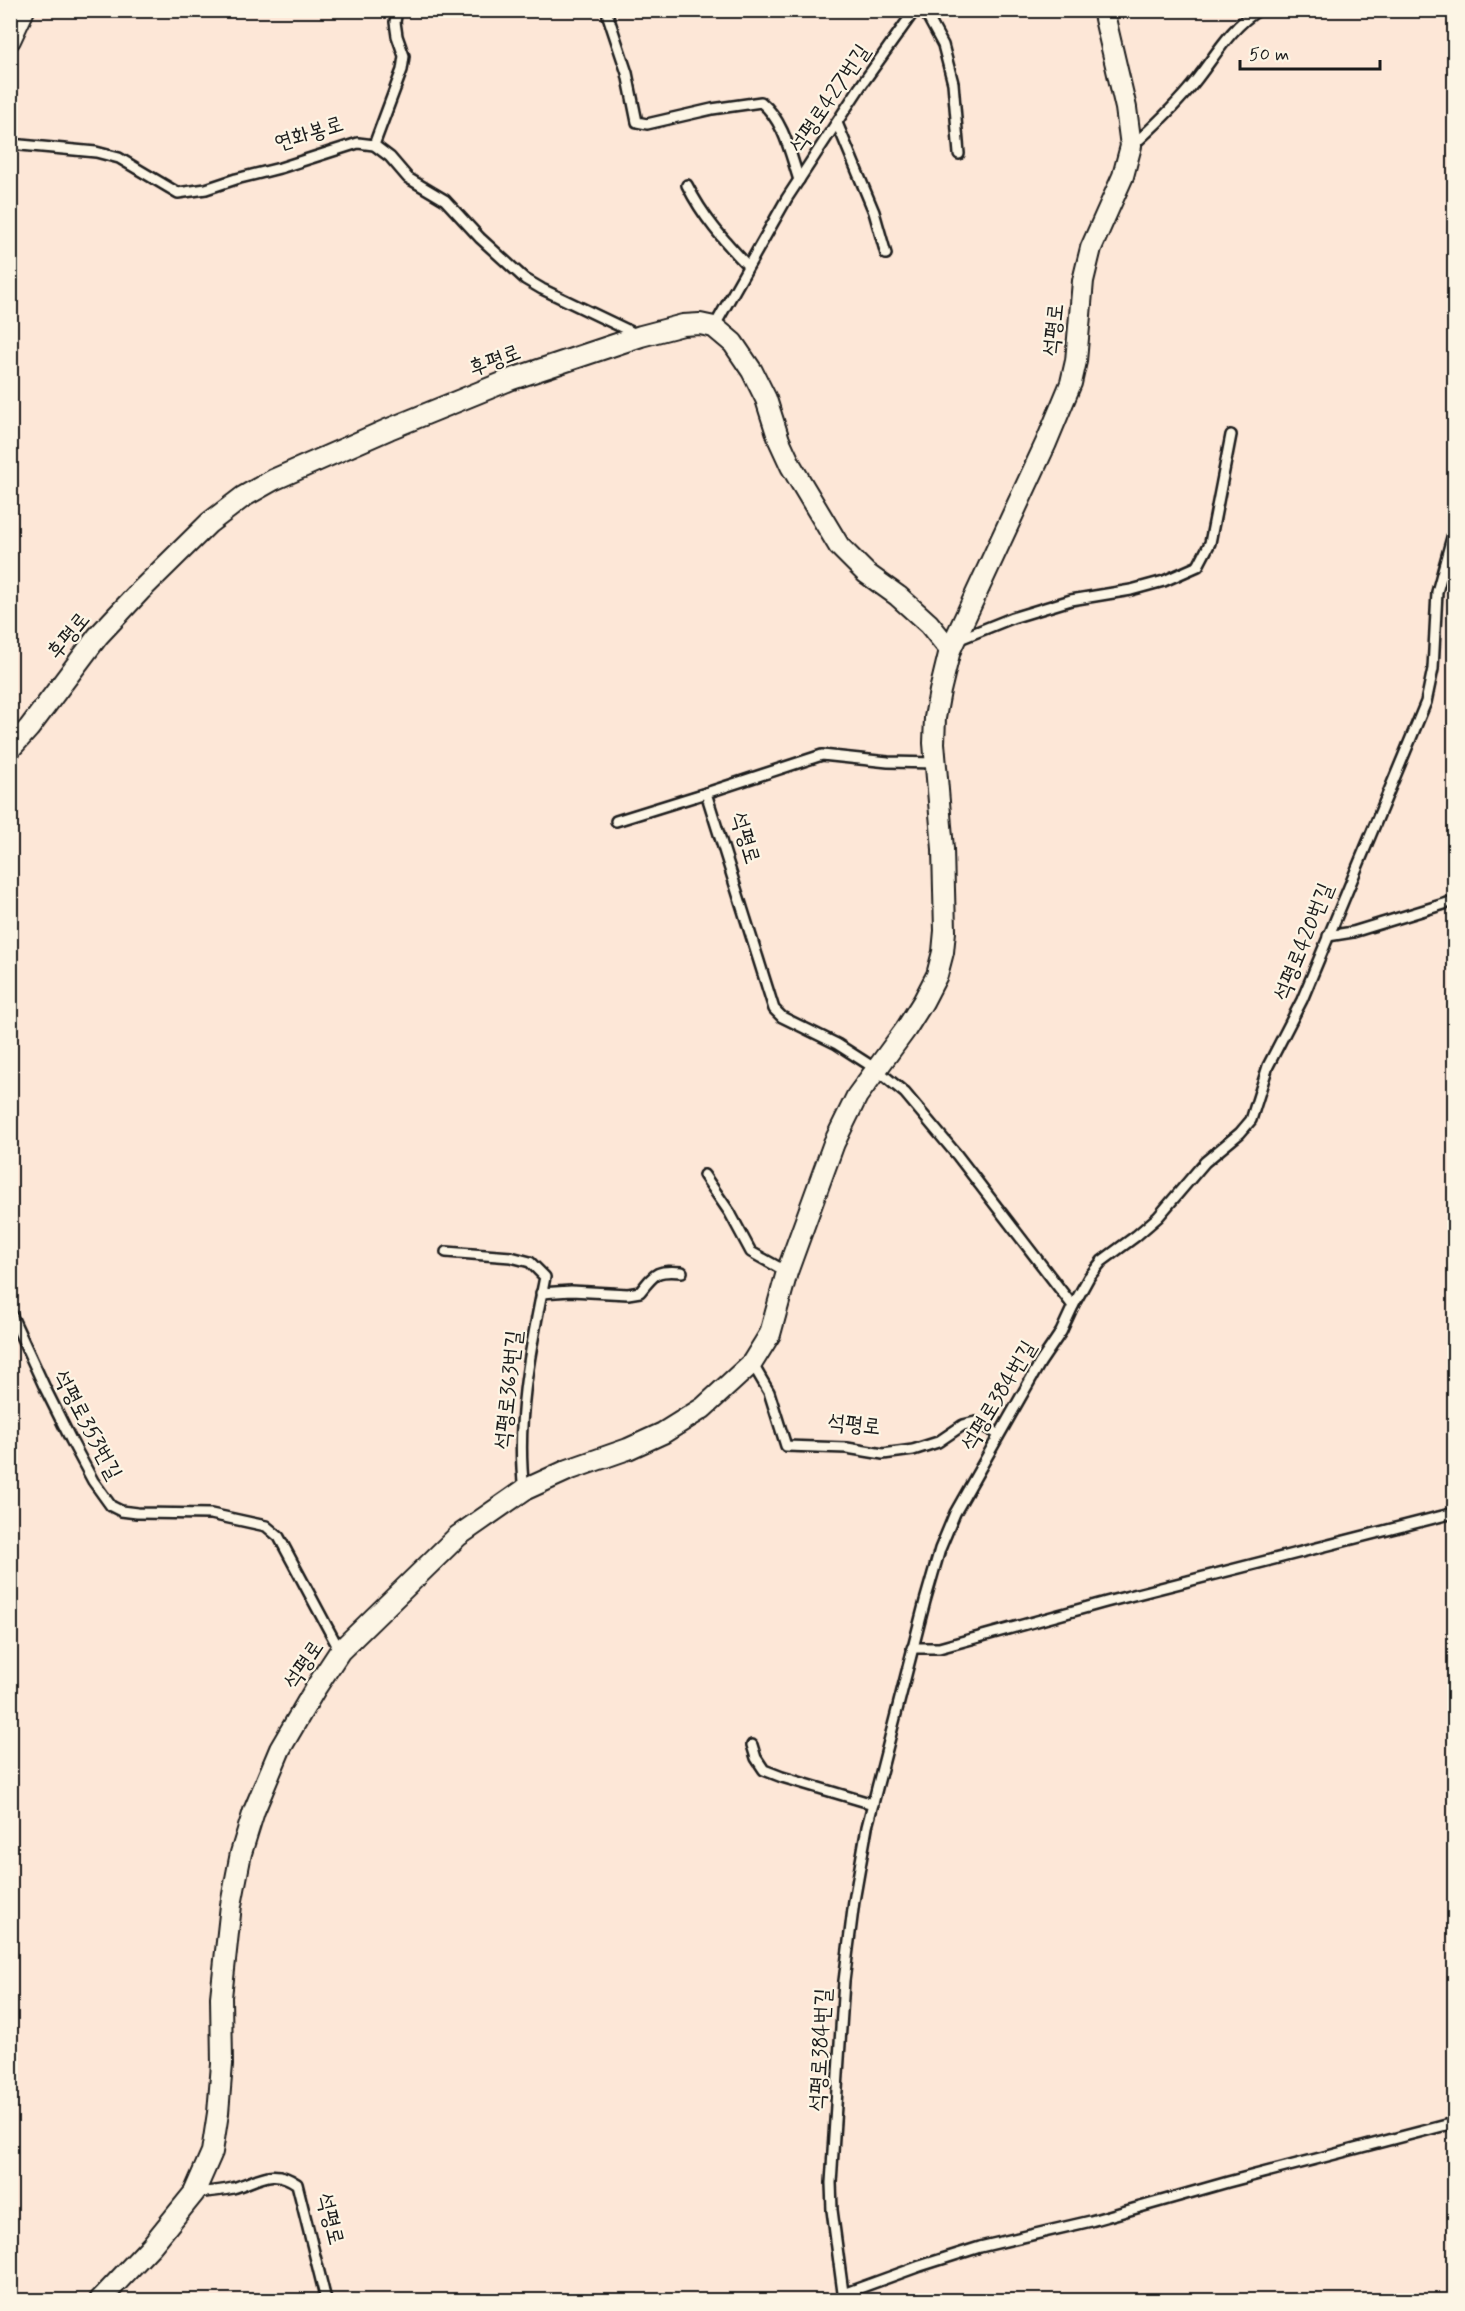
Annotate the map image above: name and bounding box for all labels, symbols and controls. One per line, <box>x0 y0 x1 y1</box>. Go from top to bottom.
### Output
scale bar <box>1240 33 1380 71</box>
street label: 석평로427번길 <box>783 39 877 159</box>
text: 50 m <box>1249 43 1289 67</box>
street label: 연화봉로 <box>271 110 347 158</box>
street label: 석평로 <box>1037 302 1071 358</box>
street label: 후평로 <box>465 338 525 384</box>
street label: 후평로 <box>41 607 97 665</box>
street label: 석평로 <box>724 809 766 867</box>
street label: 석평로420번길 <box>1268 879 1340 1005</box>
street label: 석평로363번길 <box>489 1329 529 1451</box>
street label: 석평로384번길 <box>955 1336 1043 1456</box>
street label: 석평로353번길 <box>46 1365 128 1485</box>
street label: 석평로 <box>826 1408 882 1442</box>
street label: 석평로 <box>278 1635 330 1695</box>
street label: 석평로384번길 <box>804 1987 838 2112</box>
street label: 석평로 <box>310 2190 350 2248</box>

